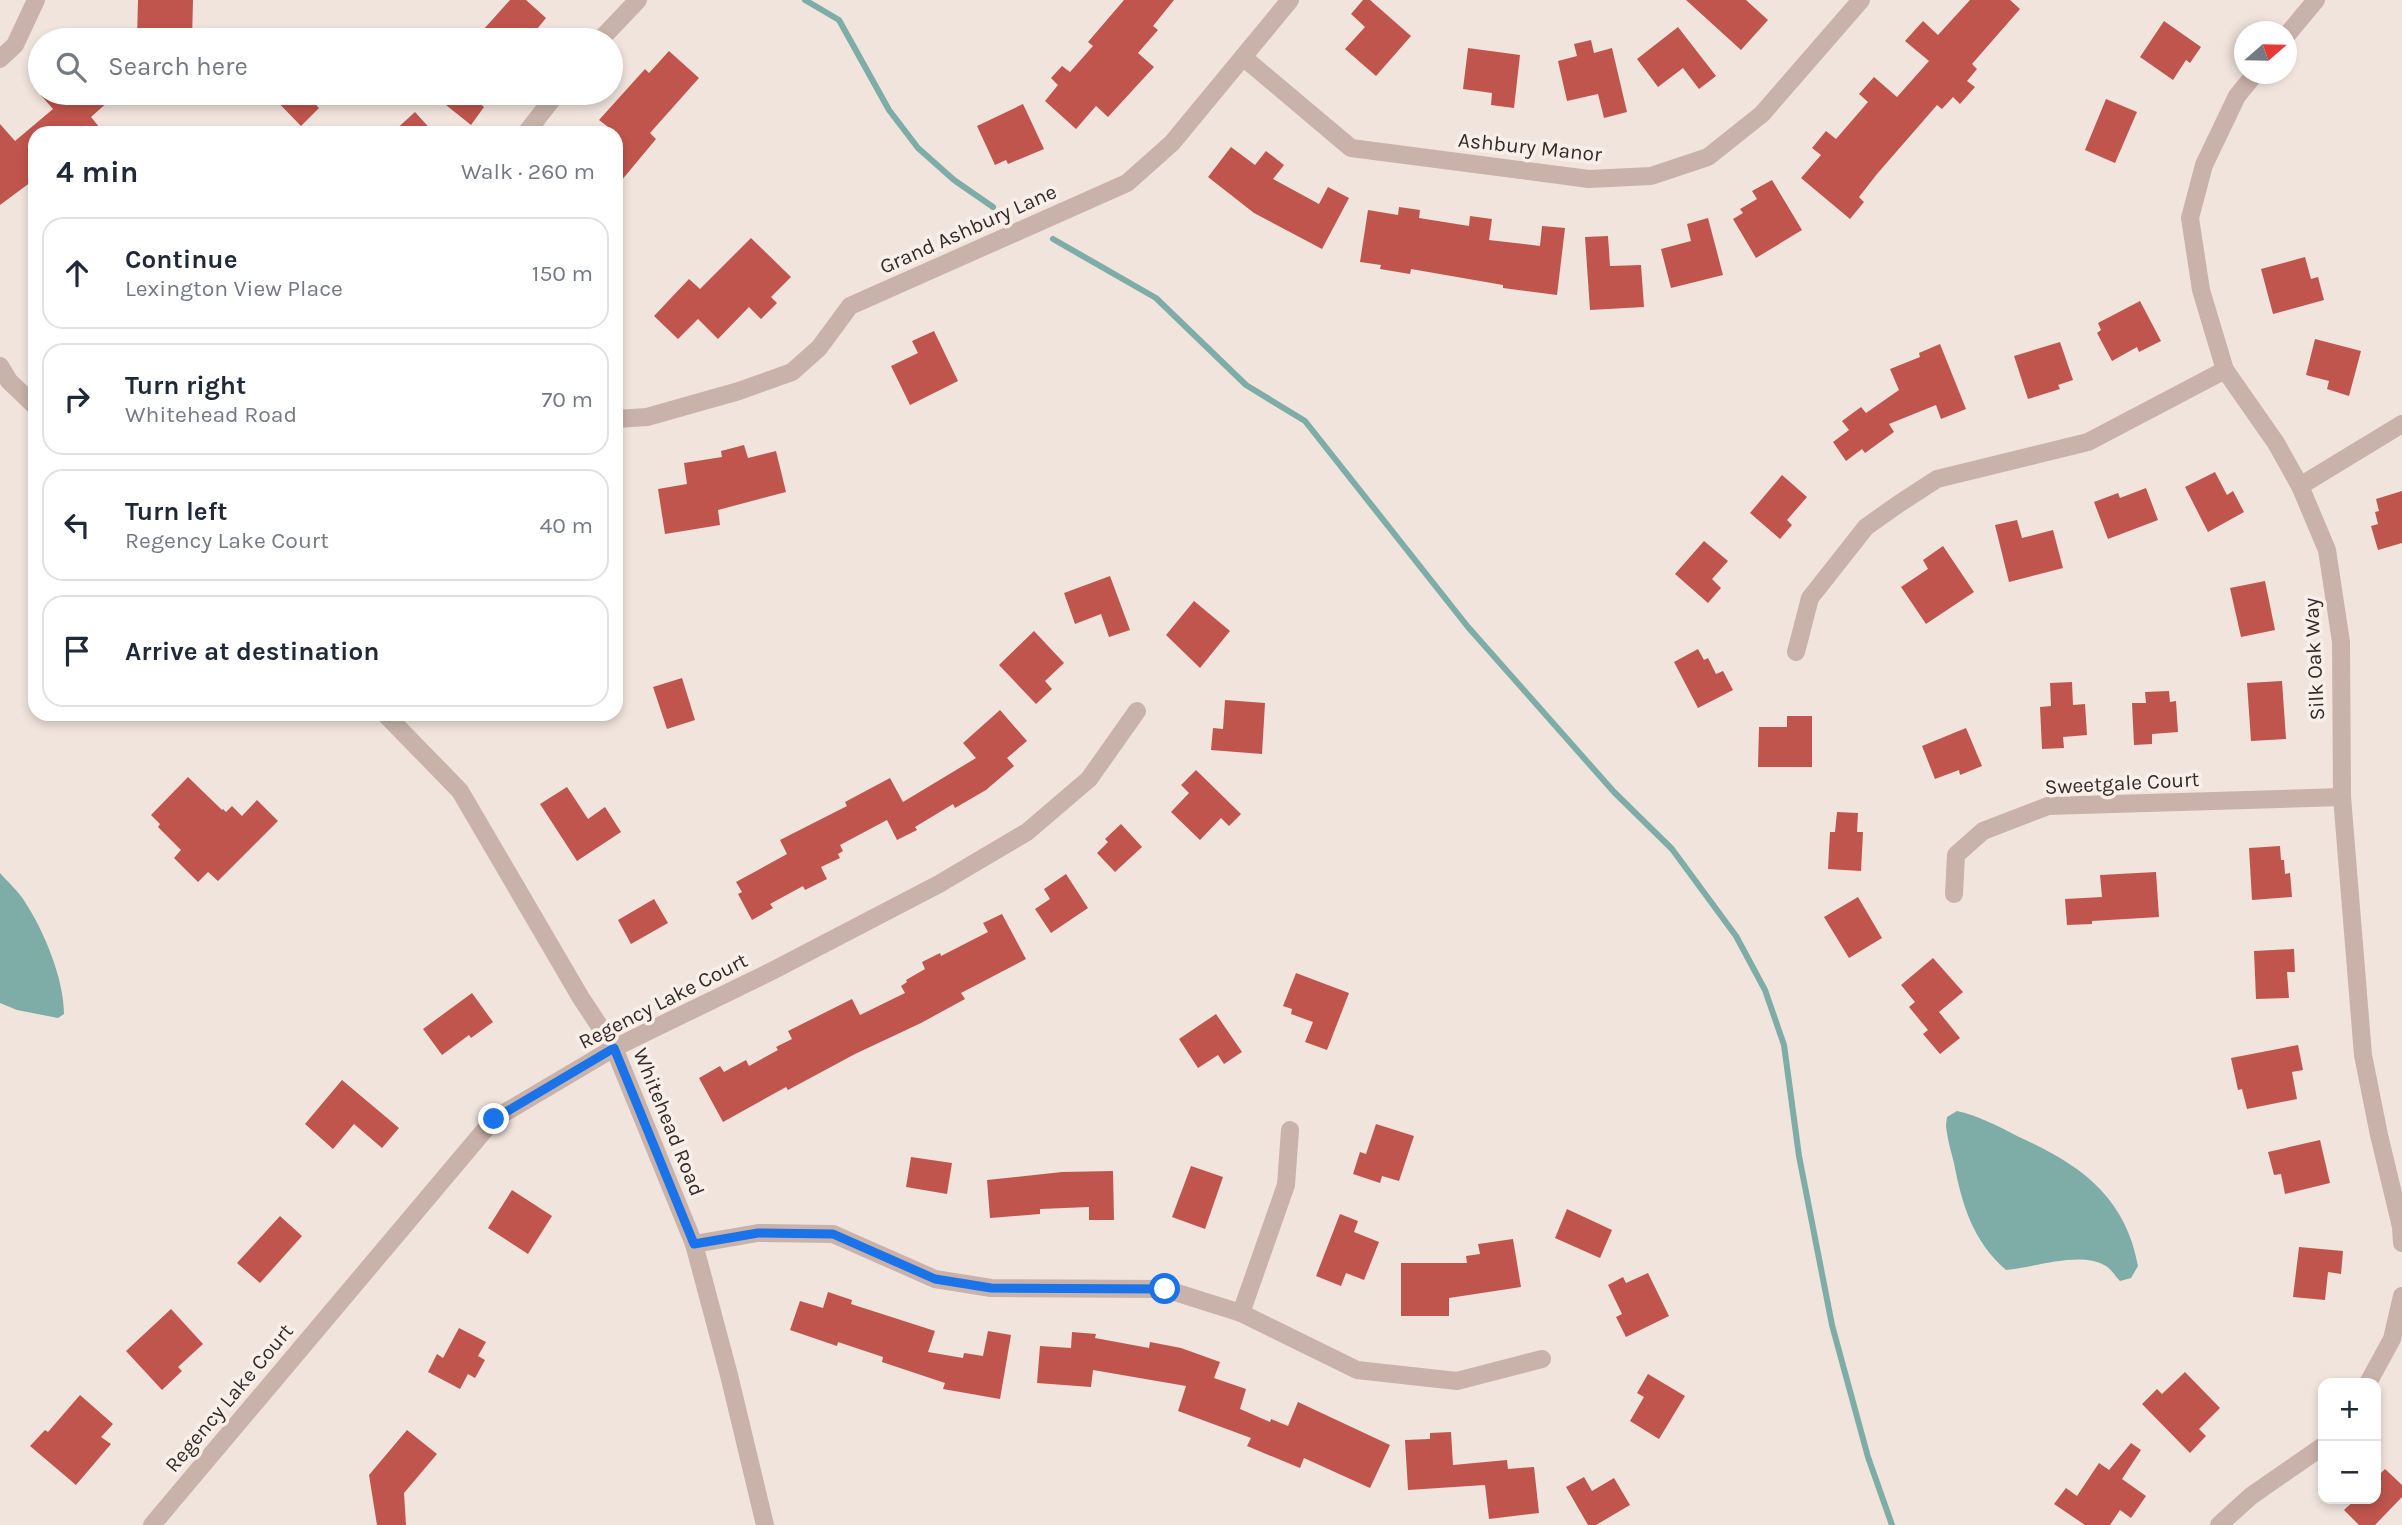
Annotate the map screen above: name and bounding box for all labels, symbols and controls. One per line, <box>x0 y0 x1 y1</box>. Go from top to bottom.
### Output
north arrow <box>2234 21 2297 84</box>
search box <box>28 28 623 105</box>
icon: search <box>52 48 90 86</box>
text: Search here <box>108 51 248 82</box>
street label: Ashbury Manor <box>1457 128 1603 167</box>
text: 4 min <box>56 154 138 190</box>
text: Walk · 260 m <box>461 158 595 185</box>
street label: Grand Ashbury Lane <box>876 179 1060 279</box>
text: Continue <box>125 244 237 275</box>
icon: ahead <box>58 254 96 292</box>
text: 150 m <box>532 260 593 287</box>
text: Lexington View Place <box>125 275 343 302</box>
text: Turn right <box>125 370 246 401</box>
icon: right <box>58 380 96 418</box>
text: 70 m <box>542 386 593 413</box>
text: Whitehead Road <box>125 401 297 428</box>
text: Turn left <box>125 496 227 527</box>
icon: left <box>58 506 96 544</box>
text: 40 m <box>540 512 593 539</box>
text: Regency Lake Court <box>125 527 329 554</box>
street label: Silk Oak Way <box>2299 597 2329 721</box>
icon: arrive <box>58 632 96 670</box>
text: Arrive at destination <box>125 636 379 667</box>
street label: Sweetgale Court <box>2044 767 2200 799</box>
street label: Regency Lake Court <box>575 948 751 1054</box>
street label: Whitehead Road <box>628 1045 710 1199</box>
route end <box>478 1103 509 1134</box>
route start <box>1149 1273 1180 1304</box>
street label: Regency Lake Court <box>160 1319 298 1477</box>
map controls <box>2318 1378 2381 1504</box>
button: + <box>2318 1378 2381 1441</box>
button: − <box>2318 1441 2381 1504</box>

